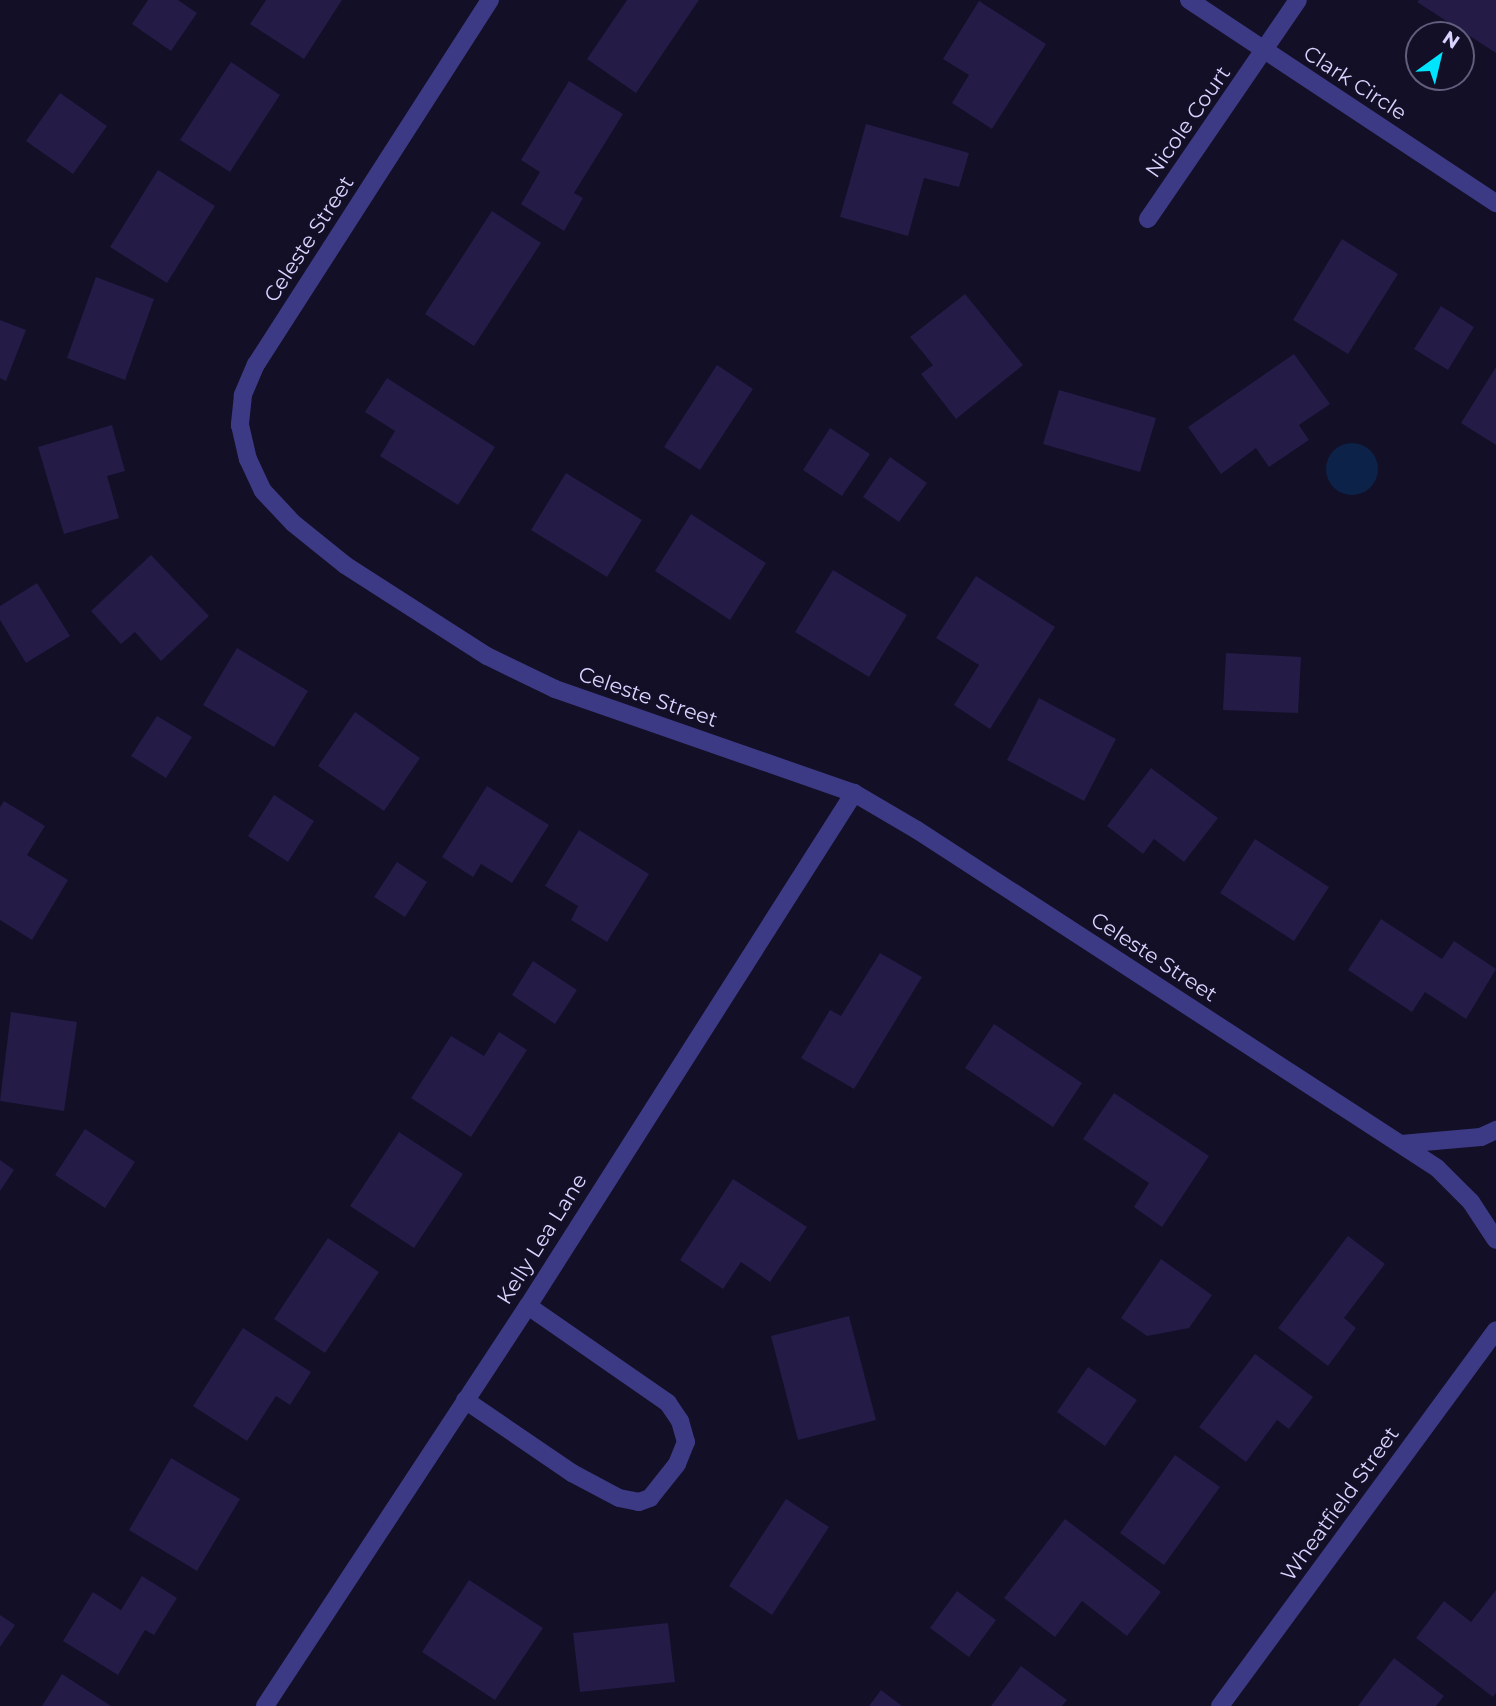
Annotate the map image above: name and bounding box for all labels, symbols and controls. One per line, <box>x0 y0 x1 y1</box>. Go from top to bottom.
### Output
north arrow <box>1405 21 1475 91</box>
text: N <box>1438 26 1464 54</box>
street label: Clark Circle <box>1299 40 1411 126</box>
street label: Nicole Court <box>1140 61 1236 183</box>
street label: Celeste Street <box>259 171 359 307</box>
street label: Celeste Street <box>575 661 721 733</box>
street label: Celeste Street <box>1086 907 1222 1007</box>
street label: Kelly Lea Lane <box>492 1169 592 1309</box>
street label: Wheatfield Street <box>1276 1422 1404 1586</box>

